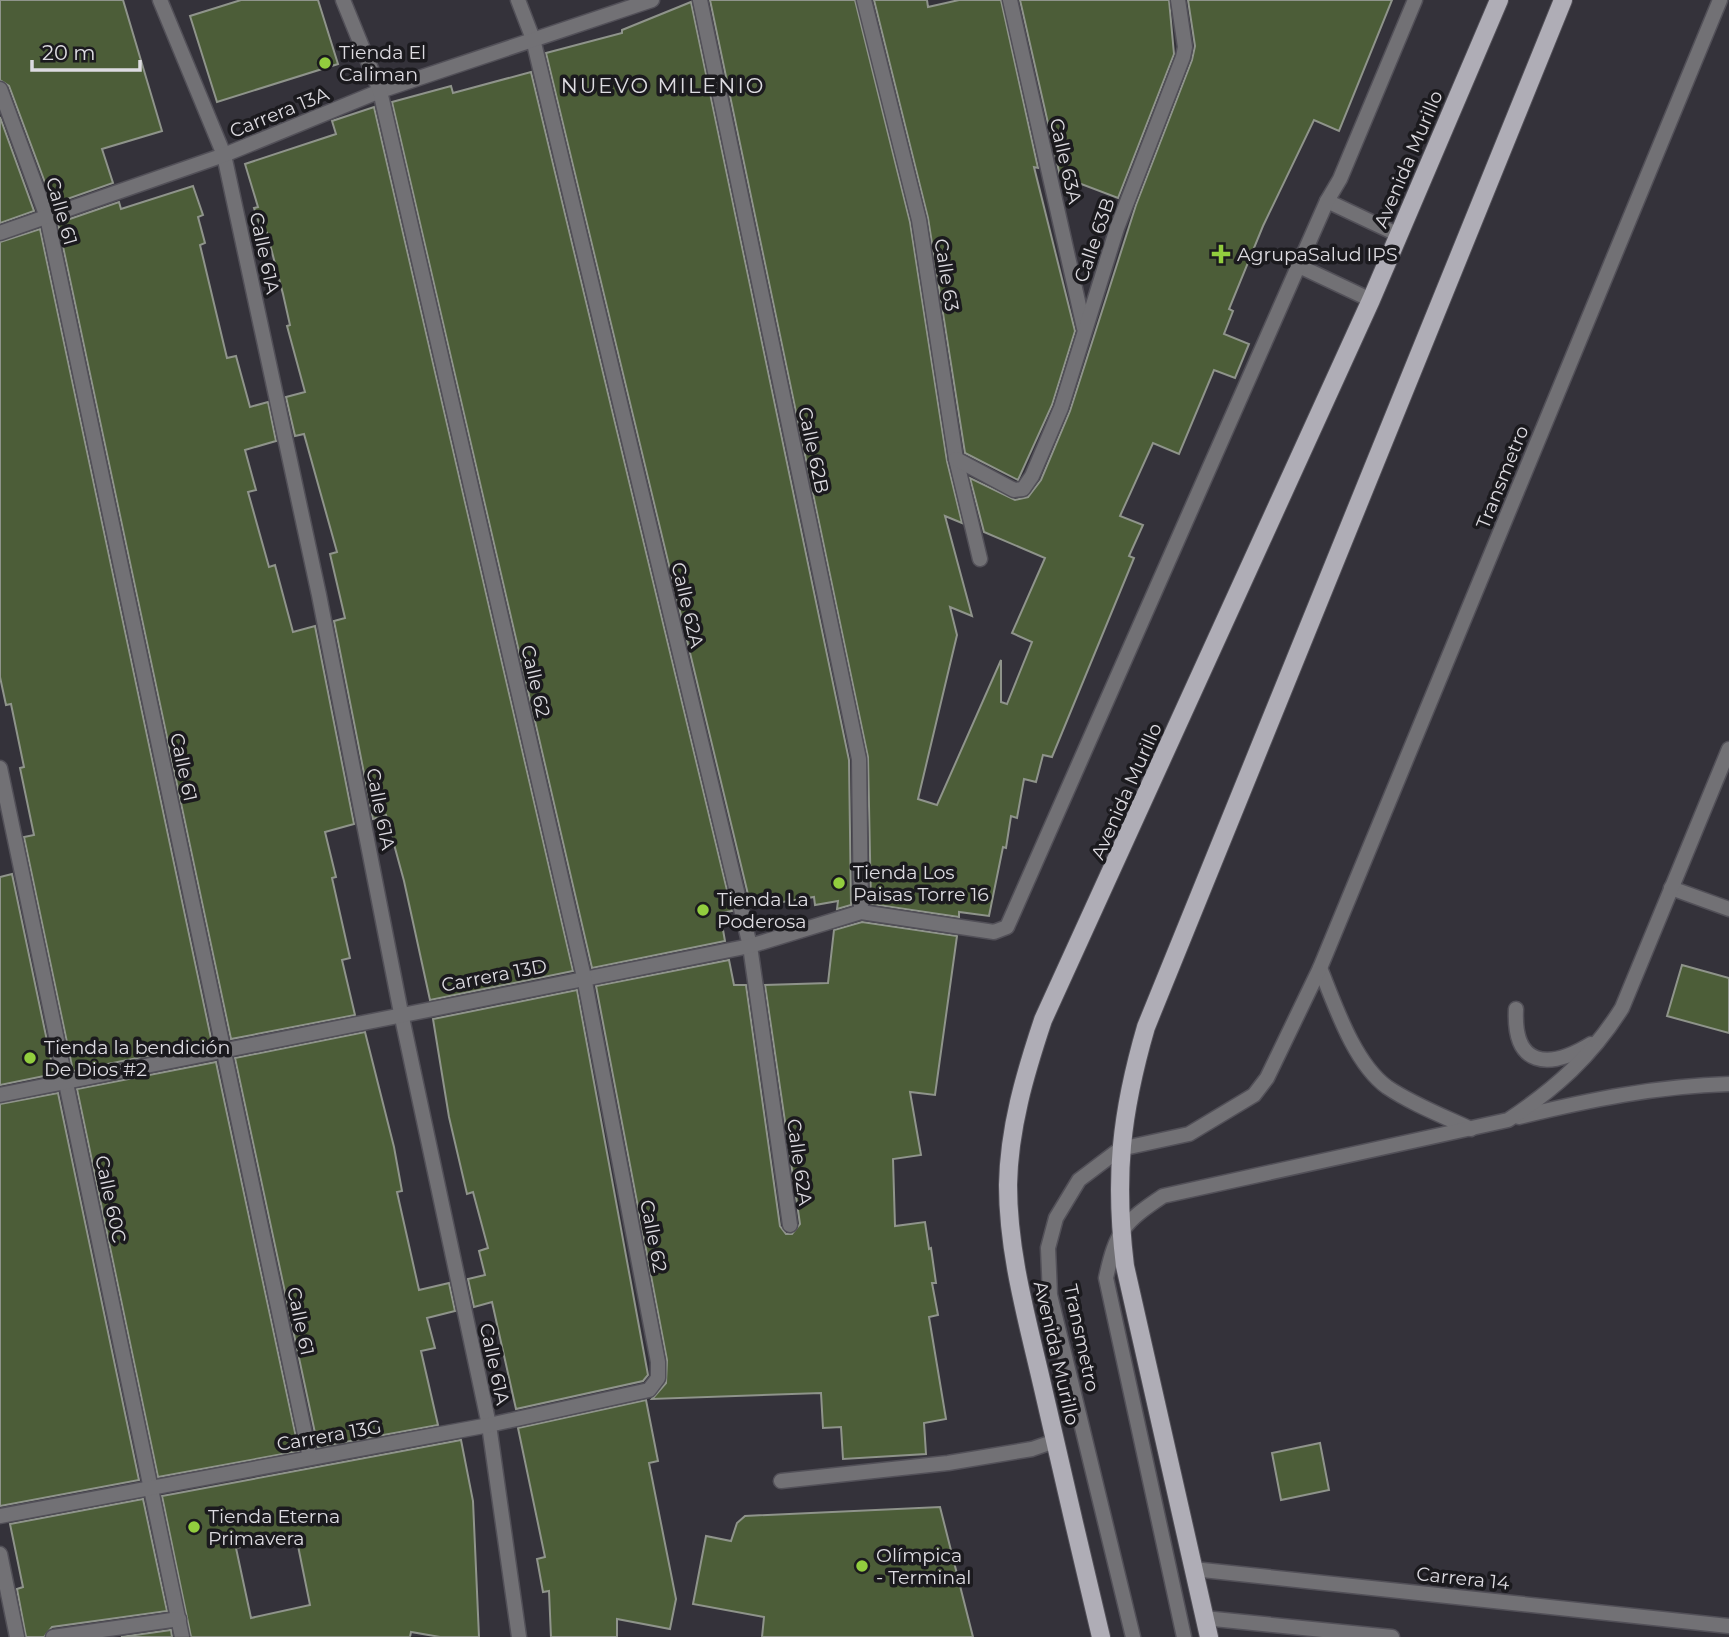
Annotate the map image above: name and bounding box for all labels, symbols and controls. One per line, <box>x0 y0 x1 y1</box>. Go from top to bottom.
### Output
scale bar <box>32 28 140 72</box>
text: 20 m <box>42 40 96 65</box>
place label: Tienda El Caliman <box>339 41 426 86</box>
marker: Tienda El Caliman <box>317 55 333 71</box>
district label: NUEVO MILENIO <box>561 73 765 98</box>
street label: Carrera 13A <box>226 82 333 143</box>
street label: Avenida Murillo <box>1369 87 1448 231</box>
street label: Calle 63A <box>1045 116 1087 207</box>
street label: Calle 61 <box>41 174 82 248</box>
street label: Calle 63B <box>1069 195 1120 285</box>
street label: Calle 61A <box>245 210 284 297</box>
street label: Calle 63 <box>929 237 964 313</box>
place label: AgrupaSalud IPS <box>1237 243 1398 266</box>
marker: AgrupaSalud IPS <box>1211 244 1231 264</box>
street label: Calle 62B <box>793 405 834 495</box>
street label: Transmetro <box>1471 422 1534 532</box>
street label: Calle 62A <box>666 560 709 651</box>
street label: Calle 62 <box>516 643 555 720</box>
street label: Avenida Murillo <box>1086 719 1167 863</box>
street label: Calle 61 <box>165 731 202 804</box>
street label: Calle 61A <box>361 766 400 853</box>
place label: Tienda Los Paisas Torre 16 <box>853 861 989 906</box>
marker: Tienda Los Paisas Torre 16 <box>831 875 847 891</box>
place label: Tienda La Poderosa <box>717 888 809 933</box>
marker: Tienda La Poderosa <box>695 902 711 918</box>
street label: Carrera 13D <box>439 954 549 997</box>
place label: Tienda la bendición De Dios #2 <box>44 1036 230 1081</box>
marker: Tienda la bendición De Dios #2 <box>22 1050 38 1066</box>
street label: Calle 62A <box>782 1117 817 1207</box>
street label: Calle 60C <box>90 1153 131 1245</box>
street label: Calle 62 <box>635 1198 672 1275</box>
street label: Avenida Murillo <box>1029 1279 1084 1428</box>
street label: Transmetro <box>1059 1282 1104 1394</box>
street label: Calle 61 <box>282 1285 319 1358</box>
street label: Calle 61A <box>475 1321 514 1408</box>
street label: Carrera 13G <box>275 1415 383 1456</box>
place label: Tienda Eterna Primavera <box>208 1505 340 1550</box>
marker: Tienda Eterna Primavera <box>186 1519 202 1535</box>
place label: Olímpica - Terminal <box>876 1544 971 1589</box>
marker: Olímpica - Terminal <box>854 1558 870 1574</box>
street label: Carrera 14 <box>1415 1562 1511 1595</box>

